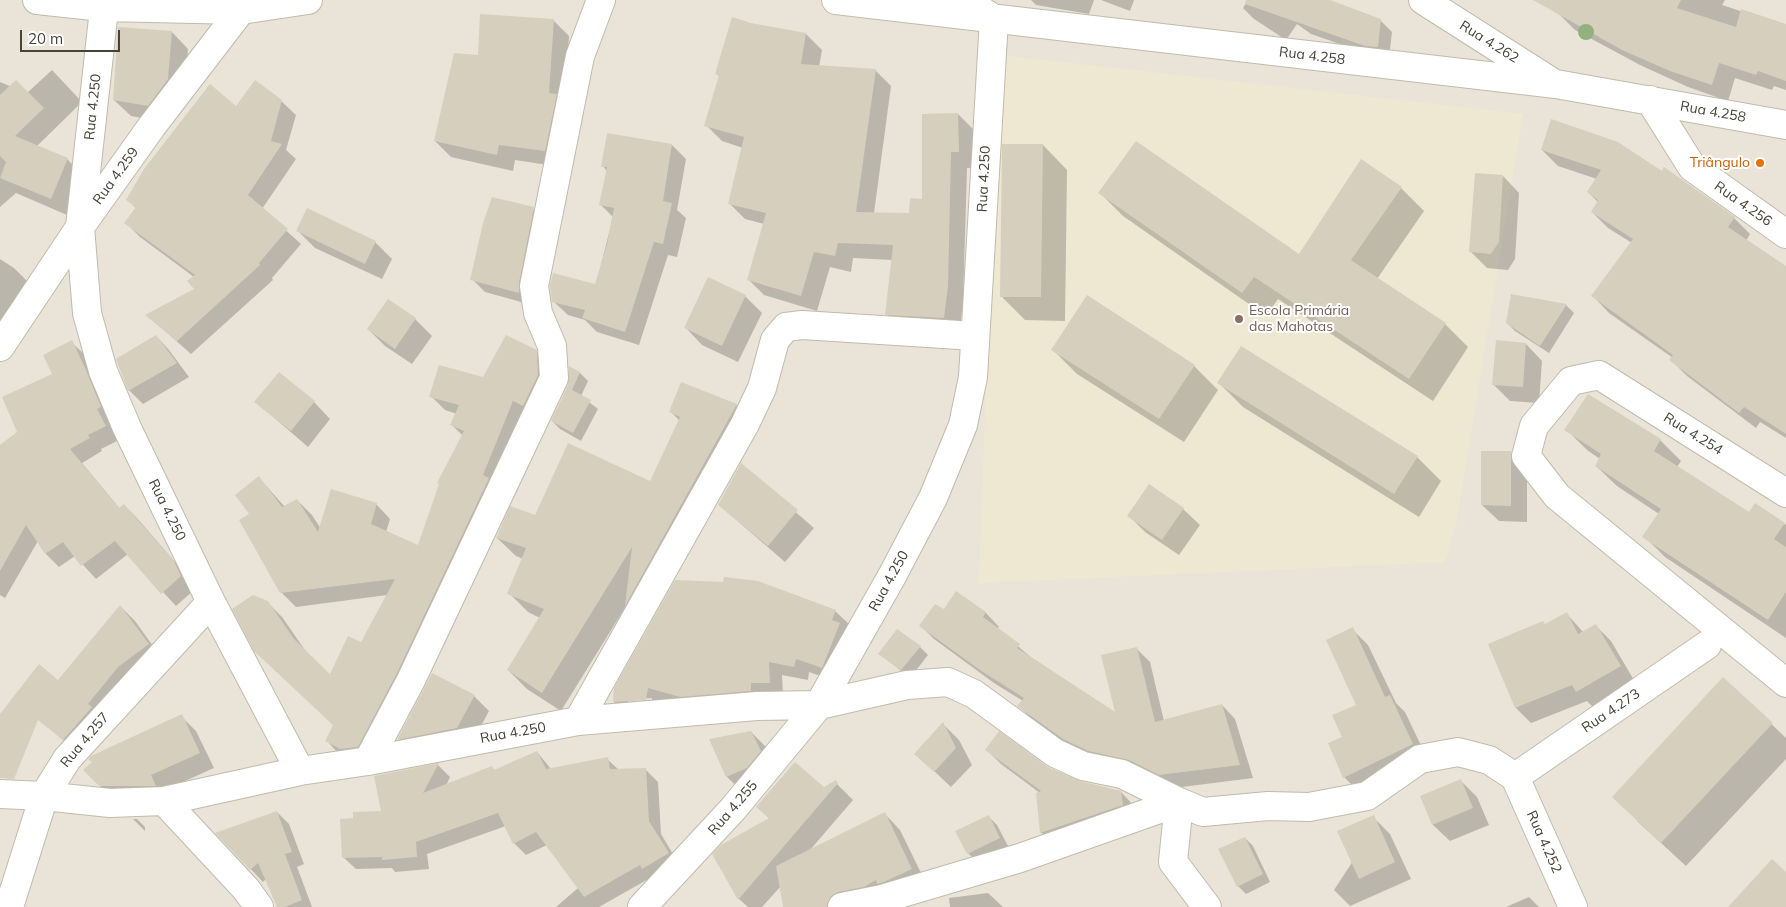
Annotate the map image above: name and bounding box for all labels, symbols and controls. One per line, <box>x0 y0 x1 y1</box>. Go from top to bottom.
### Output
street label: Rua 4.262 <box>1456 17 1522 67</box>
scale bar <box>22 20 122 52</box>
text: 20 m <box>28 29 63 48</box>
street label: Rua 4.258 <box>1278 44 1346 68</box>
street label: Rua 4.250 <box>81 73 105 141</box>
street label: Rua 4.258 <box>1679 98 1747 126</box>
street label: Rua 4.259 <box>90 144 142 208</box>
street label: Rua 4.250 <box>974 145 994 213</box>
place label: Triângulo <box>1690 155 1750 171</box>
marker: Triângulo <box>1754 157 1766 169</box>
street label: Rua 4.256 <box>1711 178 1775 230</box>
place label: Escola Primária das Mahotas <box>1249 303 1349 336</box>
marker: Escola Primária das Mahotas <box>1233 313 1245 325</box>
street label: Rua 4.254 <box>1660 409 1726 459</box>
street label: Rua 4.250 <box>145 476 189 544</box>
street label: Rua 4.250 <box>866 548 912 614</box>
street label: Rua 4.273 <box>1579 685 1643 737</box>
street label: Rua 4.257 <box>57 709 113 771</box>
street label: Rua 4.250 <box>479 719 547 747</box>
street label: Rua 4.255 <box>705 777 761 839</box>
street label: Rua 4.252 <box>1523 808 1565 876</box>

